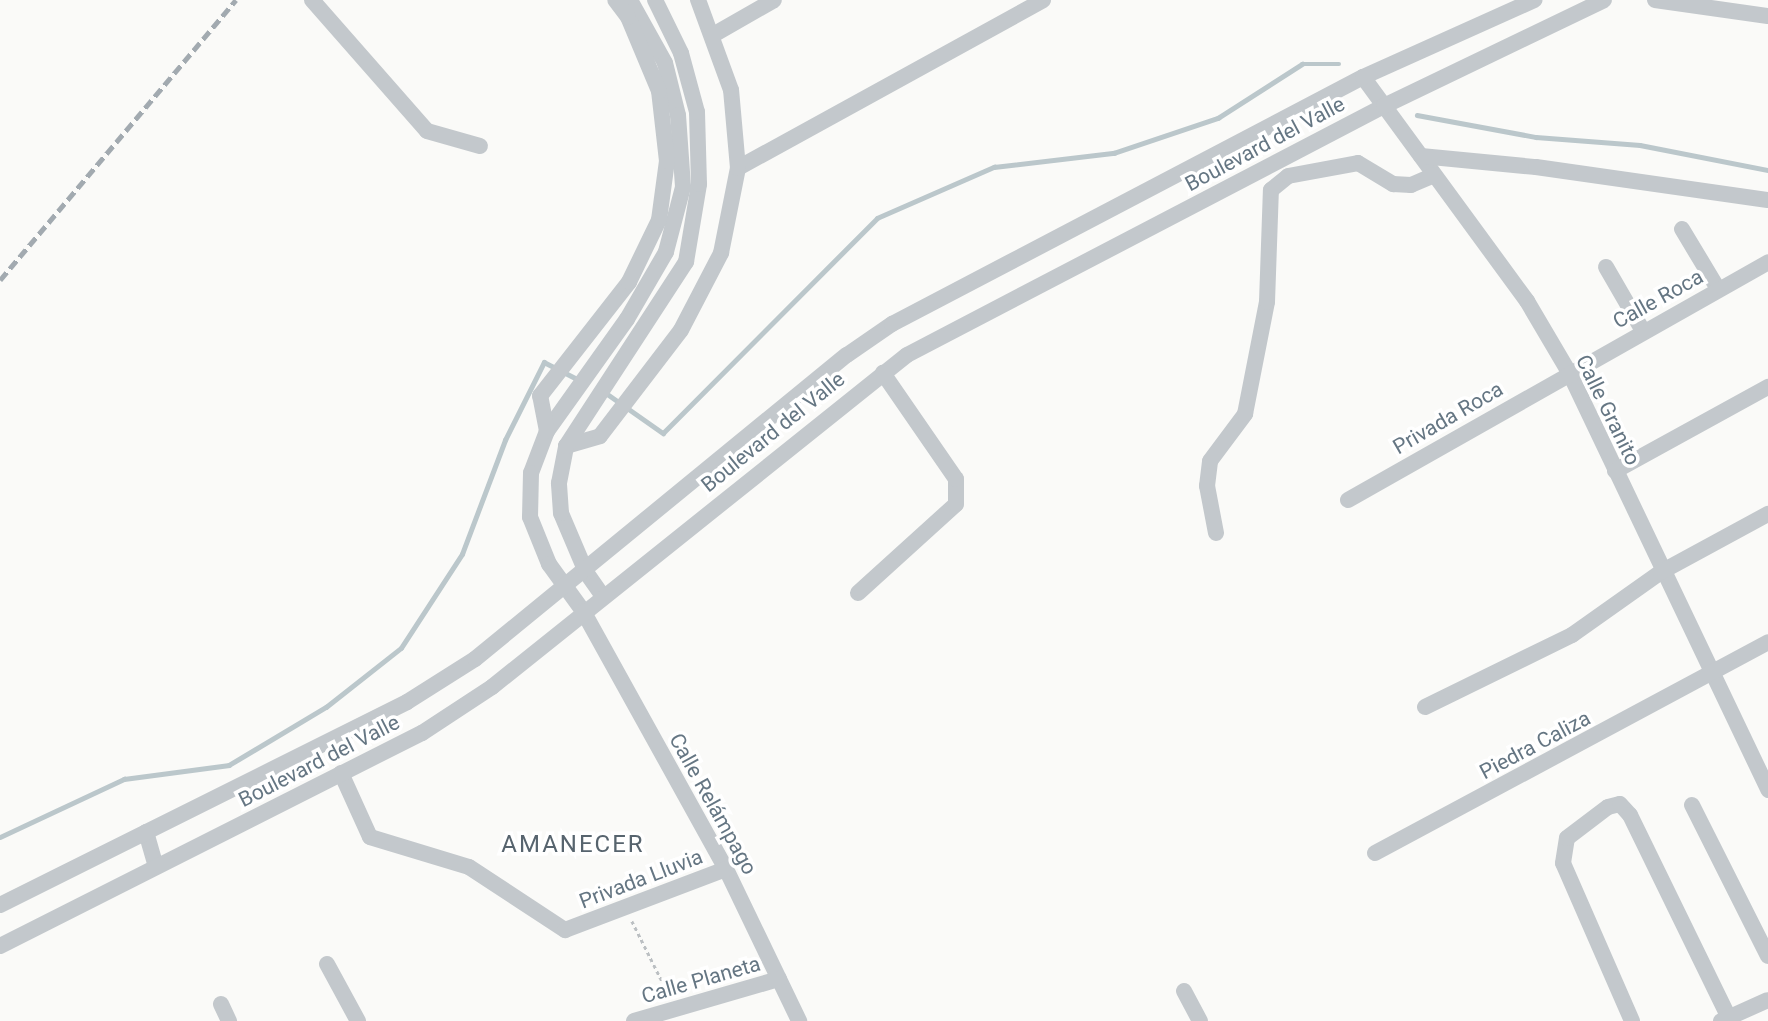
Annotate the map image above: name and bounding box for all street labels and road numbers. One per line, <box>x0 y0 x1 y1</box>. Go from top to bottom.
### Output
street label: Boulevard del Valle <box>1181 91 1349 197</box>
street label: Calle Roca <box>1609 264 1707 334</box>
street label: Calle Granito <box>1570 351 1646 469</box>
street label: Boulevard del Valle <box>696 366 850 498</box>
street label: Privada Roca <box>1389 376 1507 460</box>
street label: Piedra Caliza <box>1475 705 1595 785</box>
street label: Boulevard del Valle <box>234 710 404 812</box>
street label: Calle Relámpago <box>664 729 762 879</box>
street label: Privada Lluvia <box>576 844 706 914</box>
street label: Calle Planeta <box>639 951 763 1009</box>

